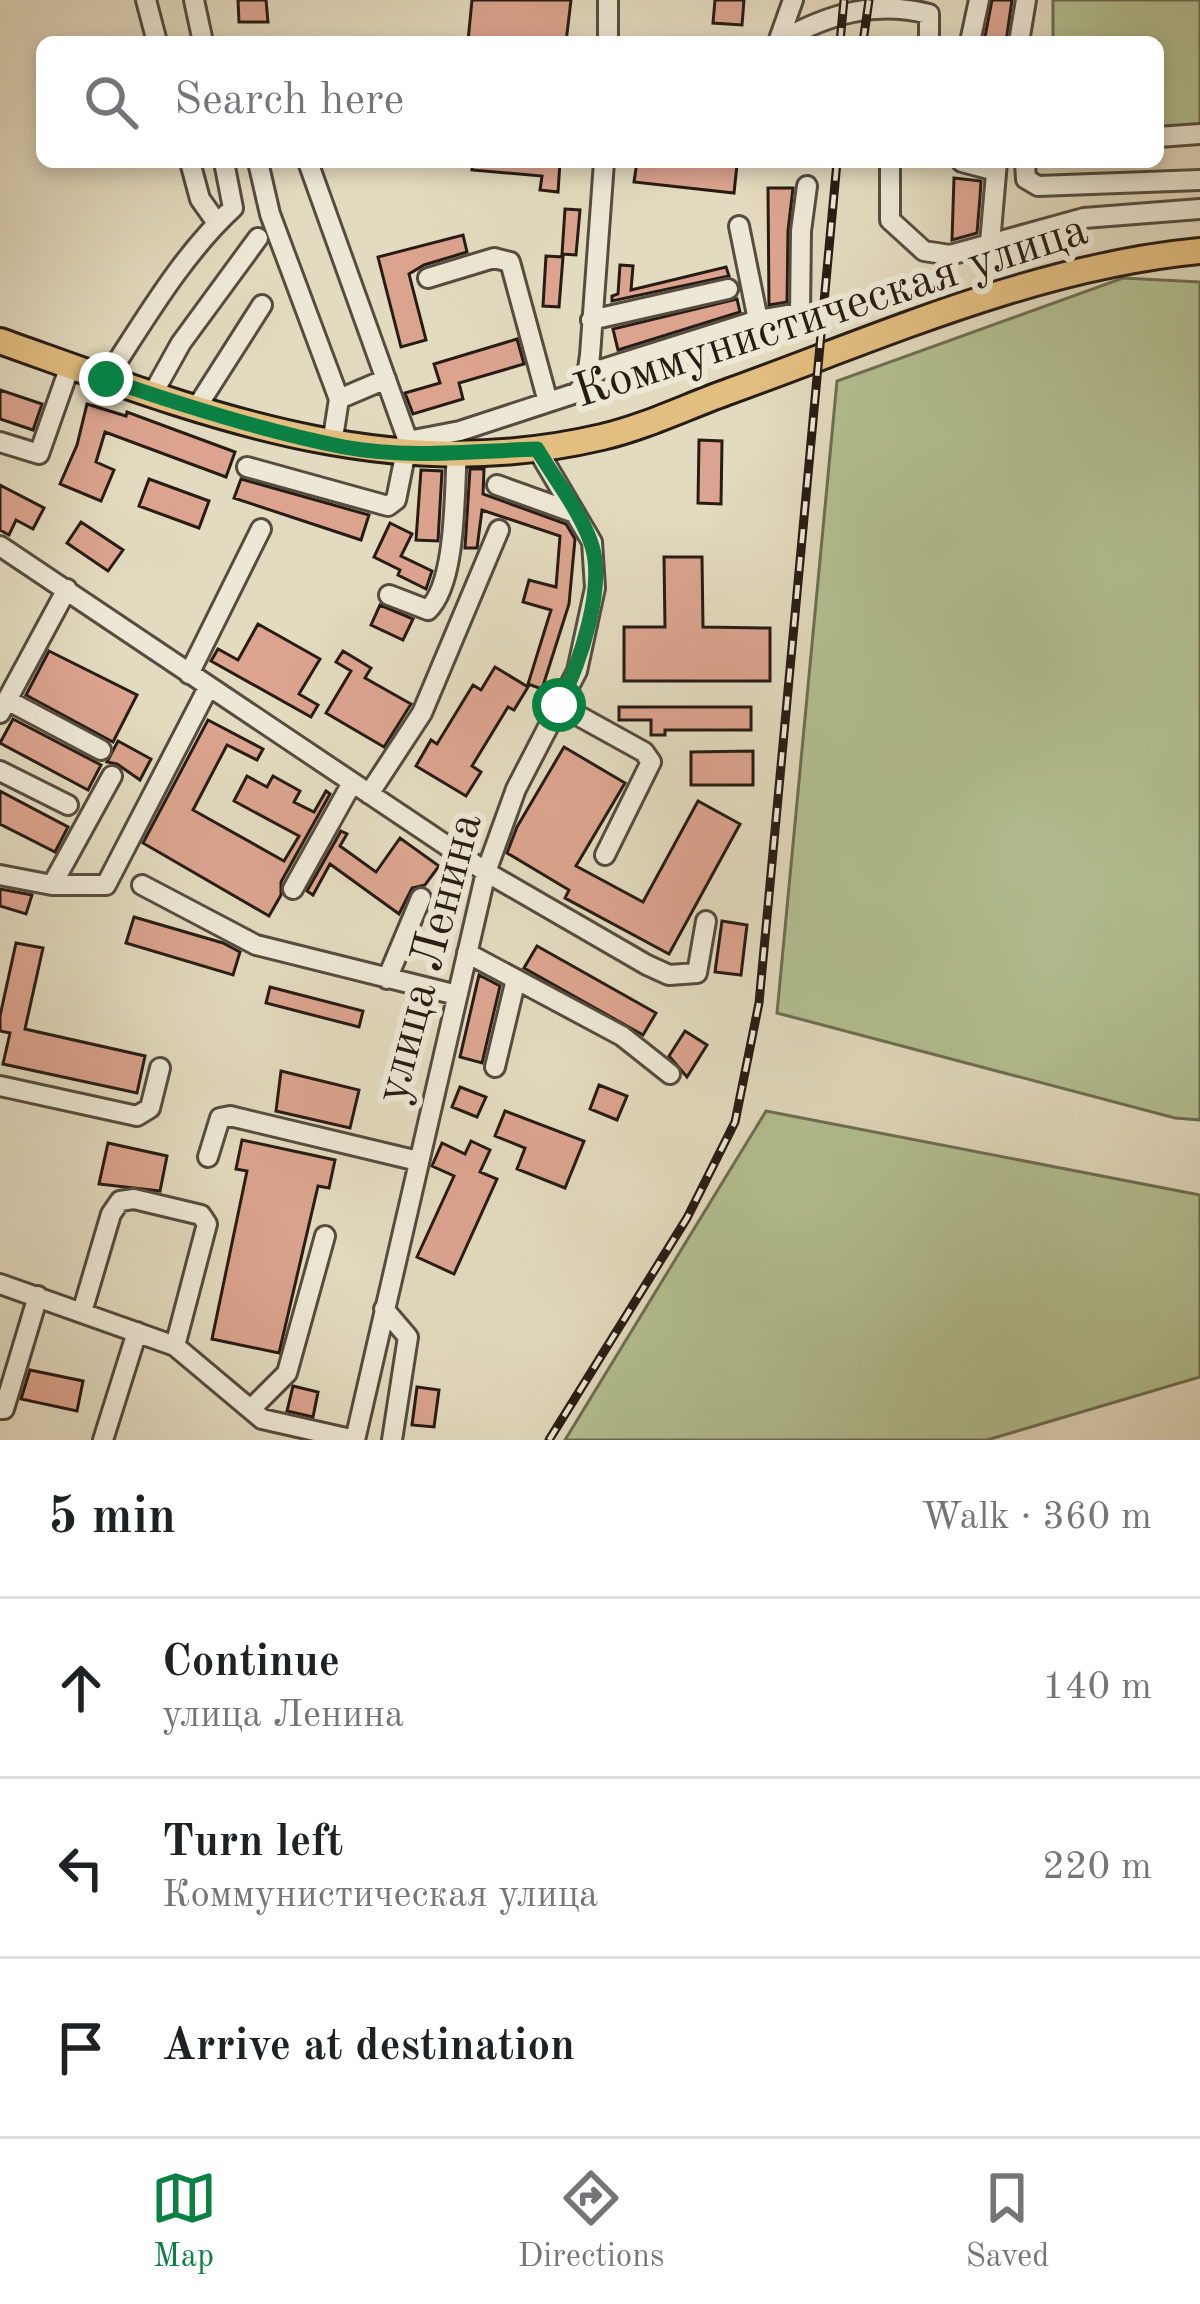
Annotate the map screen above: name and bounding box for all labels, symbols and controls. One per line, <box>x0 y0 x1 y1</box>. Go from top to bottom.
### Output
search box <box>36 36 1164 168</box>
icon: search <box>78 69 144 135</box>
text: Search here <box>174 79 404 124</box>
street label: Коммунистическая улица <box>568 206 1094 418</box>
route end <box>79 352 133 406</box>
route start <box>532 678 586 732</box>
street label: улица Ленина <box>368 808 492 1108</box>
text: 5 min <box>48 1493 176 1544</box>
text: Walk · 360 m <box>921 1498 1152 1537</box>
text: Continue <box>162 1641 340 1686</box>
icon: ahead <box>48 1655 114 1721</box>
text: 140 m <box>1042 1668 1152 1707</box>
text: улица Ленина <box>162 1696 404 1735</box>
text: Turn left <box>162 1821 343 1866</box>
icon: left <box>48 1835 114 1901</box>
text: 220 m <box>1042 1848 1152 1887</box>
text: Коммунистическая улица <box>162 1876 598 1915</box>
icon: arrive <box>48 2015 114 2081</box>
text: Arrive at destination <box>162 2025 575 2070</box>
tab: Map <box>151 2165 217 2278</box>
tab: Directions <box>518 2165 664 2278</box>
tab: Saved <box>965 2165 1049 2278</box>

